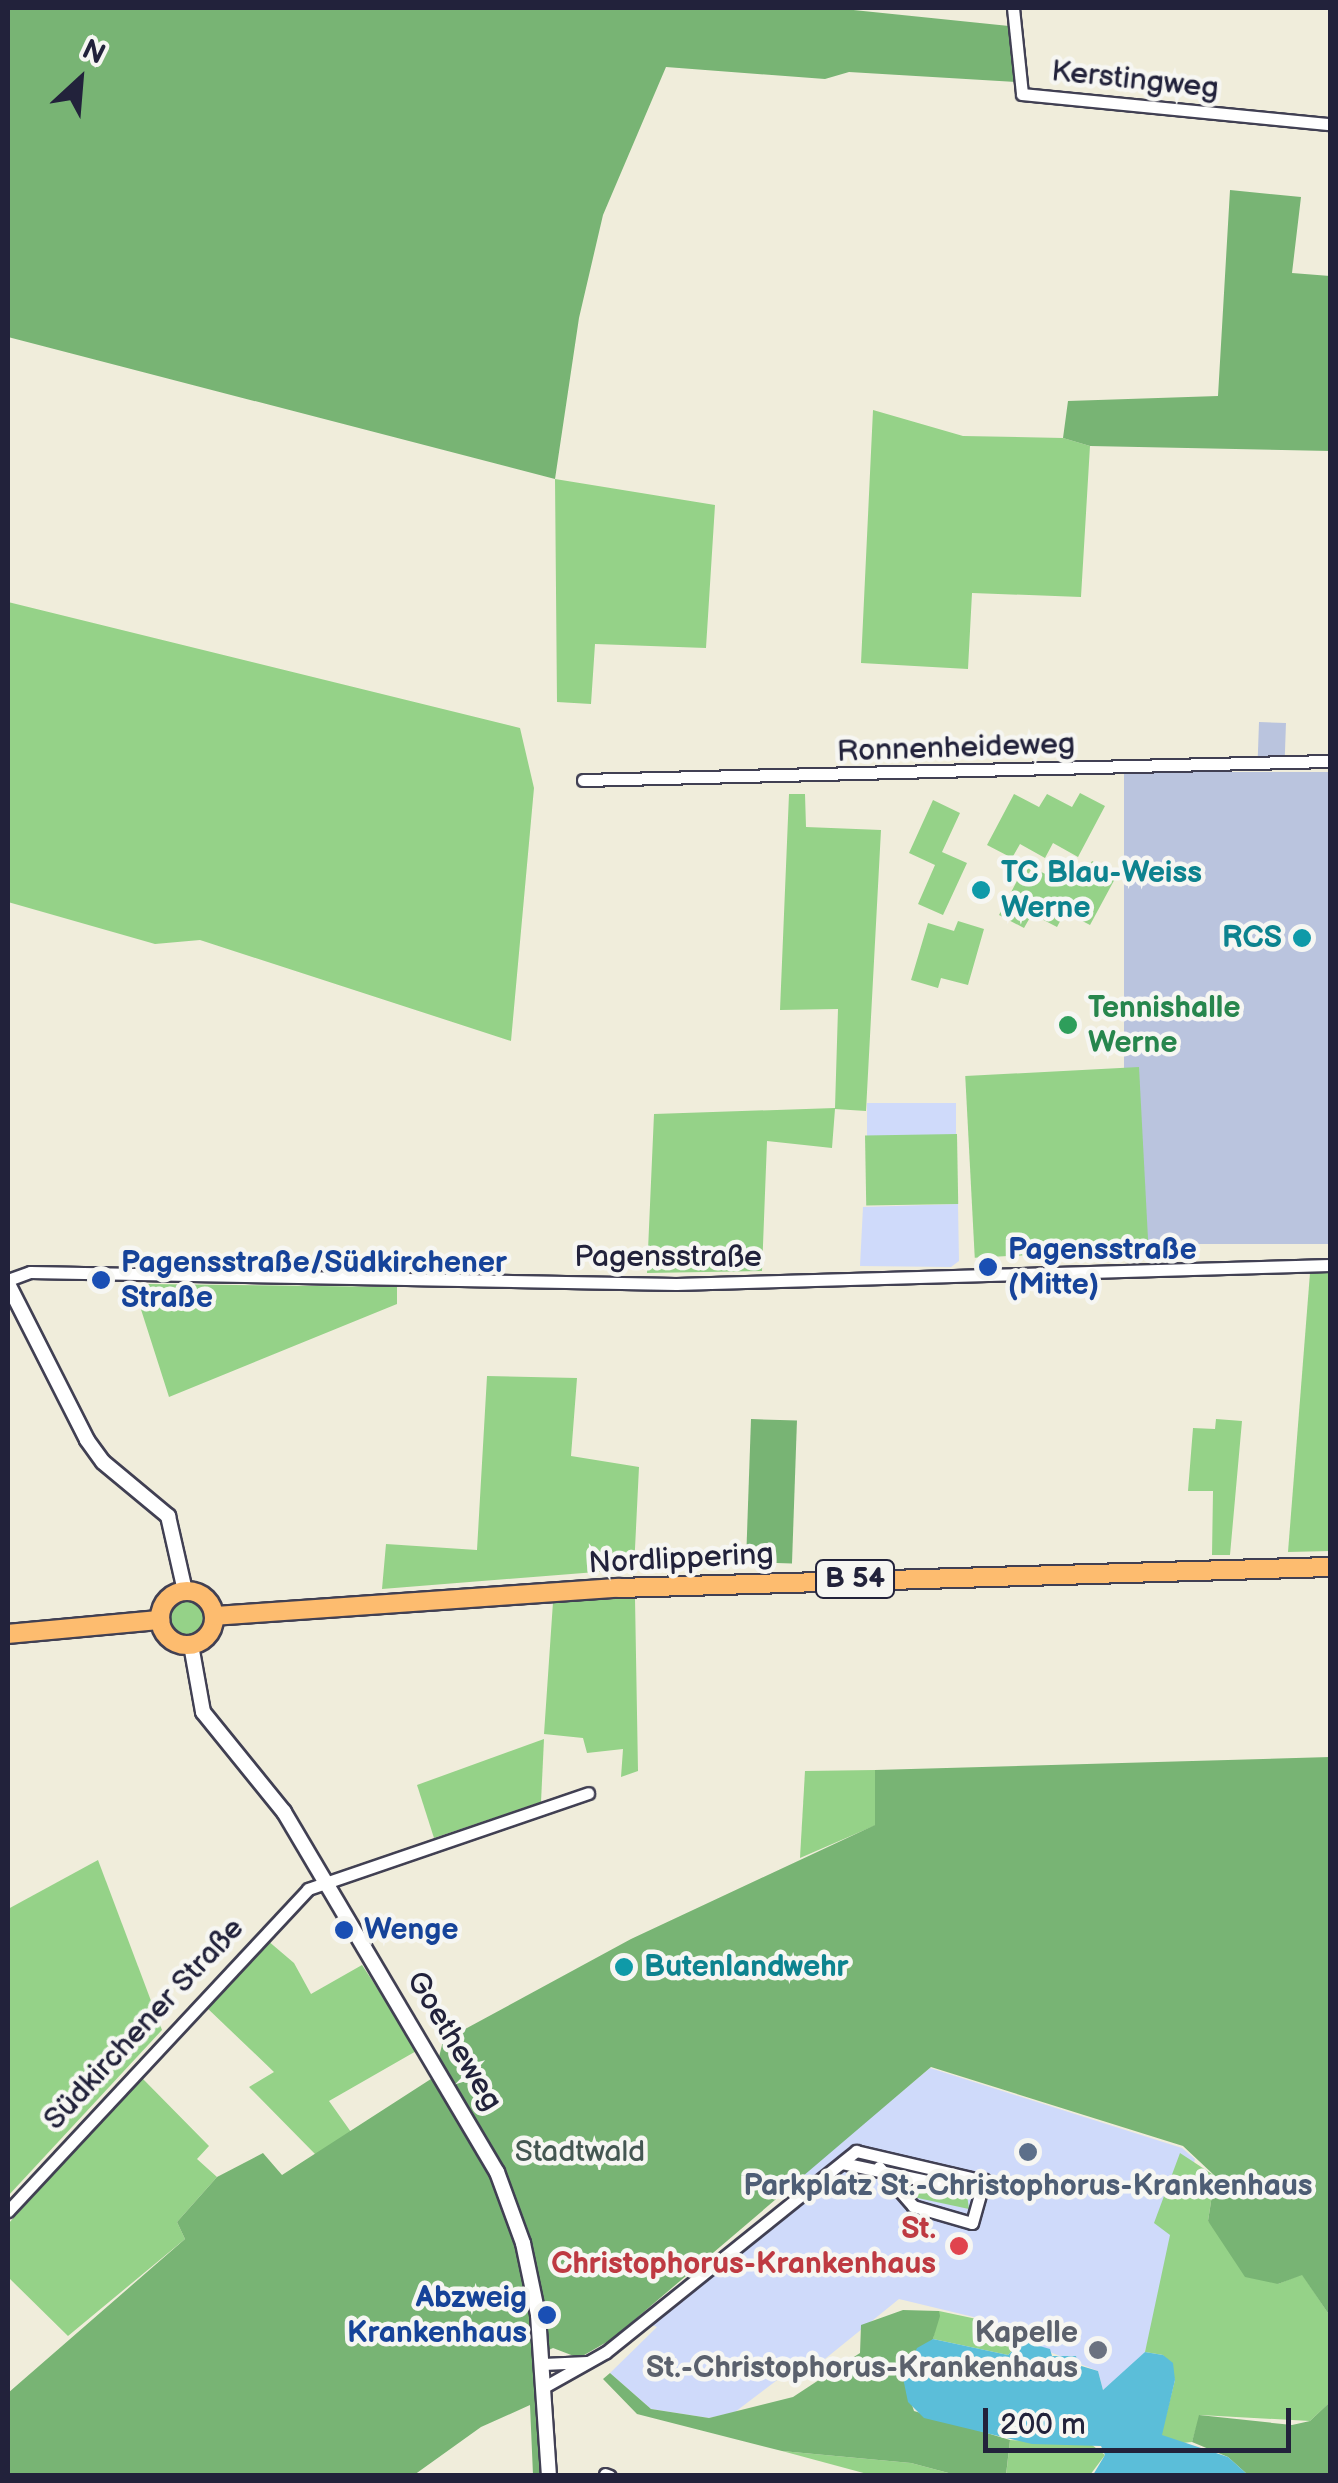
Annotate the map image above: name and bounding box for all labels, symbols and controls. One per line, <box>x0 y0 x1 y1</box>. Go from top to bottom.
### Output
north arrow <box>30 30 130 130</box>
text: N <box>77 33 110 72</box>
street label: Kerstingweg <box>1050 53 1220 107</box>
street label: Ronnenheideweg <box>836 726 1076 770</box>
place label: TC Blau-Weiss Werne <box>1001 855 1202 926</box>
marker: TC Blau-Weiss Werne <box>970 879 992 901</box>
place label: RCS <box>1222 920 1282 956</box>
marker: RCS <box>1291 927 1313 949</box>
place label: Tennishalle Werne <box>1088 990 1241 1060</box>
marker: Tennishalle Werne <box>1057 1014 1079 1036</box>
place label: Pagensstraße (Mitte) <box>1008 1232 1197 1302</box>
street label: Pagensstraße <box>574 1239 762 1275</box>
place label: Pagensstraße/Südkirchener Straße <box>121 1245 507 1316</box>
marker: Pagensstraße (Mitte) <box>977 1256 999 1278</box>
marker: Pagensstraße/Südkirchener Straße <box>90 1269 112 1291</box>
street label: Nordlippering <box>587 1536 775 1582</box>
road number: B 54 <box>815 1556 895 1602</box>
street label: Südkirchener Straße <box>36 1910 252 2138</box>
place label: Wenge <box>364 1912 458 1948</box>
marker: Wenge <box>333 1919 355 1941</box>
place label: Butenlandwehr <box>644 1949 849 1985</box>
marker: Butenlandwehr <box>613 1956 635 1978</box>
street label: Goetheweg <box>398 1965 510 2117</box>
park label: Stadtwald <box>515 2134 645 2170</box>
marker: Parkplatz St.-Christophorus-Krankenhaus <box>1017 2141 1039 2163</box>
place label: Parkplatz St.-Christophorus-Krankenhaus <box>743 2168 1313 2204</box>
place label: St. Christophorus-Krankenhaus <box>551 2211 936 2282</box>
marker: St. Christophorus-Krankenhaus <box>946 2233 972 2259</box>
place label: Abzweig Krankenhaus <box>347 2280 527 2350</box>
marker: Abzweig Krankenhaus <box>536 2304 558 2326</box>
place label: Kapelle St.-Christophorus-Krankenhaus <box>646 2315 1078 2386</box>
marker: Kapelle St.-Christophorus-Krankenhaus <box>1087 2339 1109 2361</box>
scale bar <box>988 2388 1296 2450</box>
text: 200 m <box>1000 2407 1086 2443</box>

